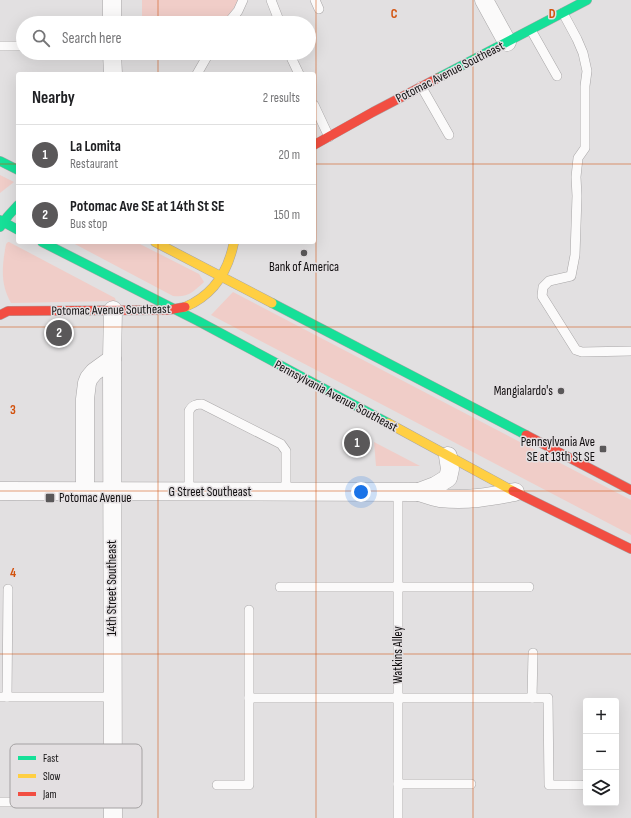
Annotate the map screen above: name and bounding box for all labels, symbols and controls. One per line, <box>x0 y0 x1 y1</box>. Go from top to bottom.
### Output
text: C <box>391 6 398 22</box>
text: D <box>549 6 556 22</box>
search box <box>16 16 316 60</box>
icon: search <box>30 27 52 49</box>
text: Search here <box>62 29 122 48</box>
street label: Potomac Avenue Southeast <box>393 38 507 106</box>
text: Nearby <box>32 88 75 108</box>
text: 2 results <box>263 90 300 106</box>
text: La Lomita <box>70 137 121 156</box>
text: 1 <box>42 147 48 163</box>
text: 20 m <box>278 147 300 163</box>
text: Restaurant <box>70 156 118 172</box>
text: Potomac Ave SE at 14th St SE <box>70 197 225 216</box>
text: 2 <box>42 207 48 223</box>
text: 150 m <box>274 207 300 223</box>
text: Bus stop <box>70 216 107 232</box>
marker: Bank of America <box>299 248 309 258</box>
place label: Bank of America <box>269 259 339 275</box>
street label: Potomac Avenue Southeast <box>51 301 171 319</box>
pin: 2 <box>46 318 72 348</box>
street label: Pennsylvania Avenue Southeast <box>272 357 400 435</box>
place label: Mangialardo's <box>494 383 553 399</box>
marker: Mangialardo's <box>556 386 566 396</box>
text: 3 <box>10 402 16 418</box>
pin: 1 <box>344 428 370 458</box>
place label: Pennsylvania Ave SE at 13th St SE <box>521 434 595 465</box>
marker: Pennsylvania Ave SE at 13th St SE <box>598 444 608 454</box>
your location <box>351 482 371 502</box>
street label: G Street Southeast <box>169 484 251 500</box>
place label: Potomac Avenue <box>59 490 132 506</box>
marker: Potomac Avenue <box>44 492 56 504</box>
street label: 14th Street Southeast <box>104 540 120 636</box>
text: 4 <box>10 565 16 581</box>
street label: Watkins Alley <box>390 626 406 684</box>
map controls <box>583 698 619 806</box>
button: + <box>583 698 619 734</box>
button: − <box>583 734 619 770</box>
legend <box>10 744 142 808</box>
text: Fast <box>43 752 59 765</box>
text: Slow <box>43 770 60 783</box>
button: layers <box>583 770 619 806</box>
text: Jam <box>42 788 57 801</box>

